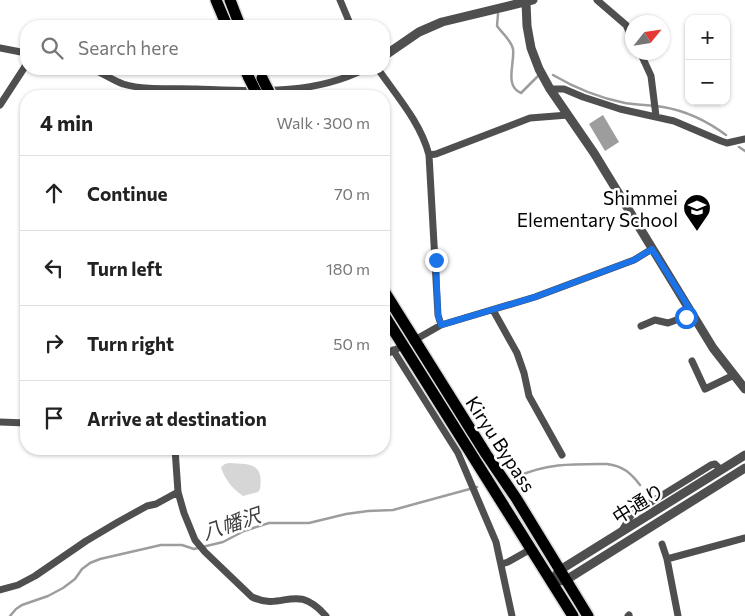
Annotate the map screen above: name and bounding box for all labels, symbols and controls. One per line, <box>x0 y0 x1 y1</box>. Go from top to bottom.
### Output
north arrow <box>625 15 670 60</box>
map controls <box>685 15 730 105</box>
button: + <box>685 15 730 60</box>
search box <box>20 20 390 75</box>
icon: search <box>38 34 66 62</box>
text: Search here <box>78 36 178 59</box>
button: − <box>685 60 730 105</box>
text: 4 min <box>40 110 93 135</box>
text: Walk · 300 m <box>276 113 370 132</box>
icon: ahead <box>40 179 68 207</box>
text: Continue <box>87 182 167 205</box>
text: 70 m <box>334 184 370 203</box>
place label: Shimmei Elementary School <box>517 186 678 231</box>
school or university icon: Shimmei Elementary School <box>682 193 712 232</box>
route end <box>425 249 448 272</box>
icon: left <box>40 254 68 282</box>
text: Turn left <box>87 257 162 280</box>
text: 180 m <box>326 259 370 278</box>
route start <box>675 306 698 329</box>
icon: right <box>40 329 68 357</box>
text: Turn right <box>87 332 174 355</box>
text: 50 m <box>333 334 370 353</box>
street label: Kiryu Bypass <box>461 392 541 496</box>
icon: arrive <box>40 404 68 432</box>
text: Arrive at destination <box>87 407 267 430</box>
street label: 中通り <box>608 478 668 528</box>
water label: 八幡沢 <box>199 501 266 544</box>

